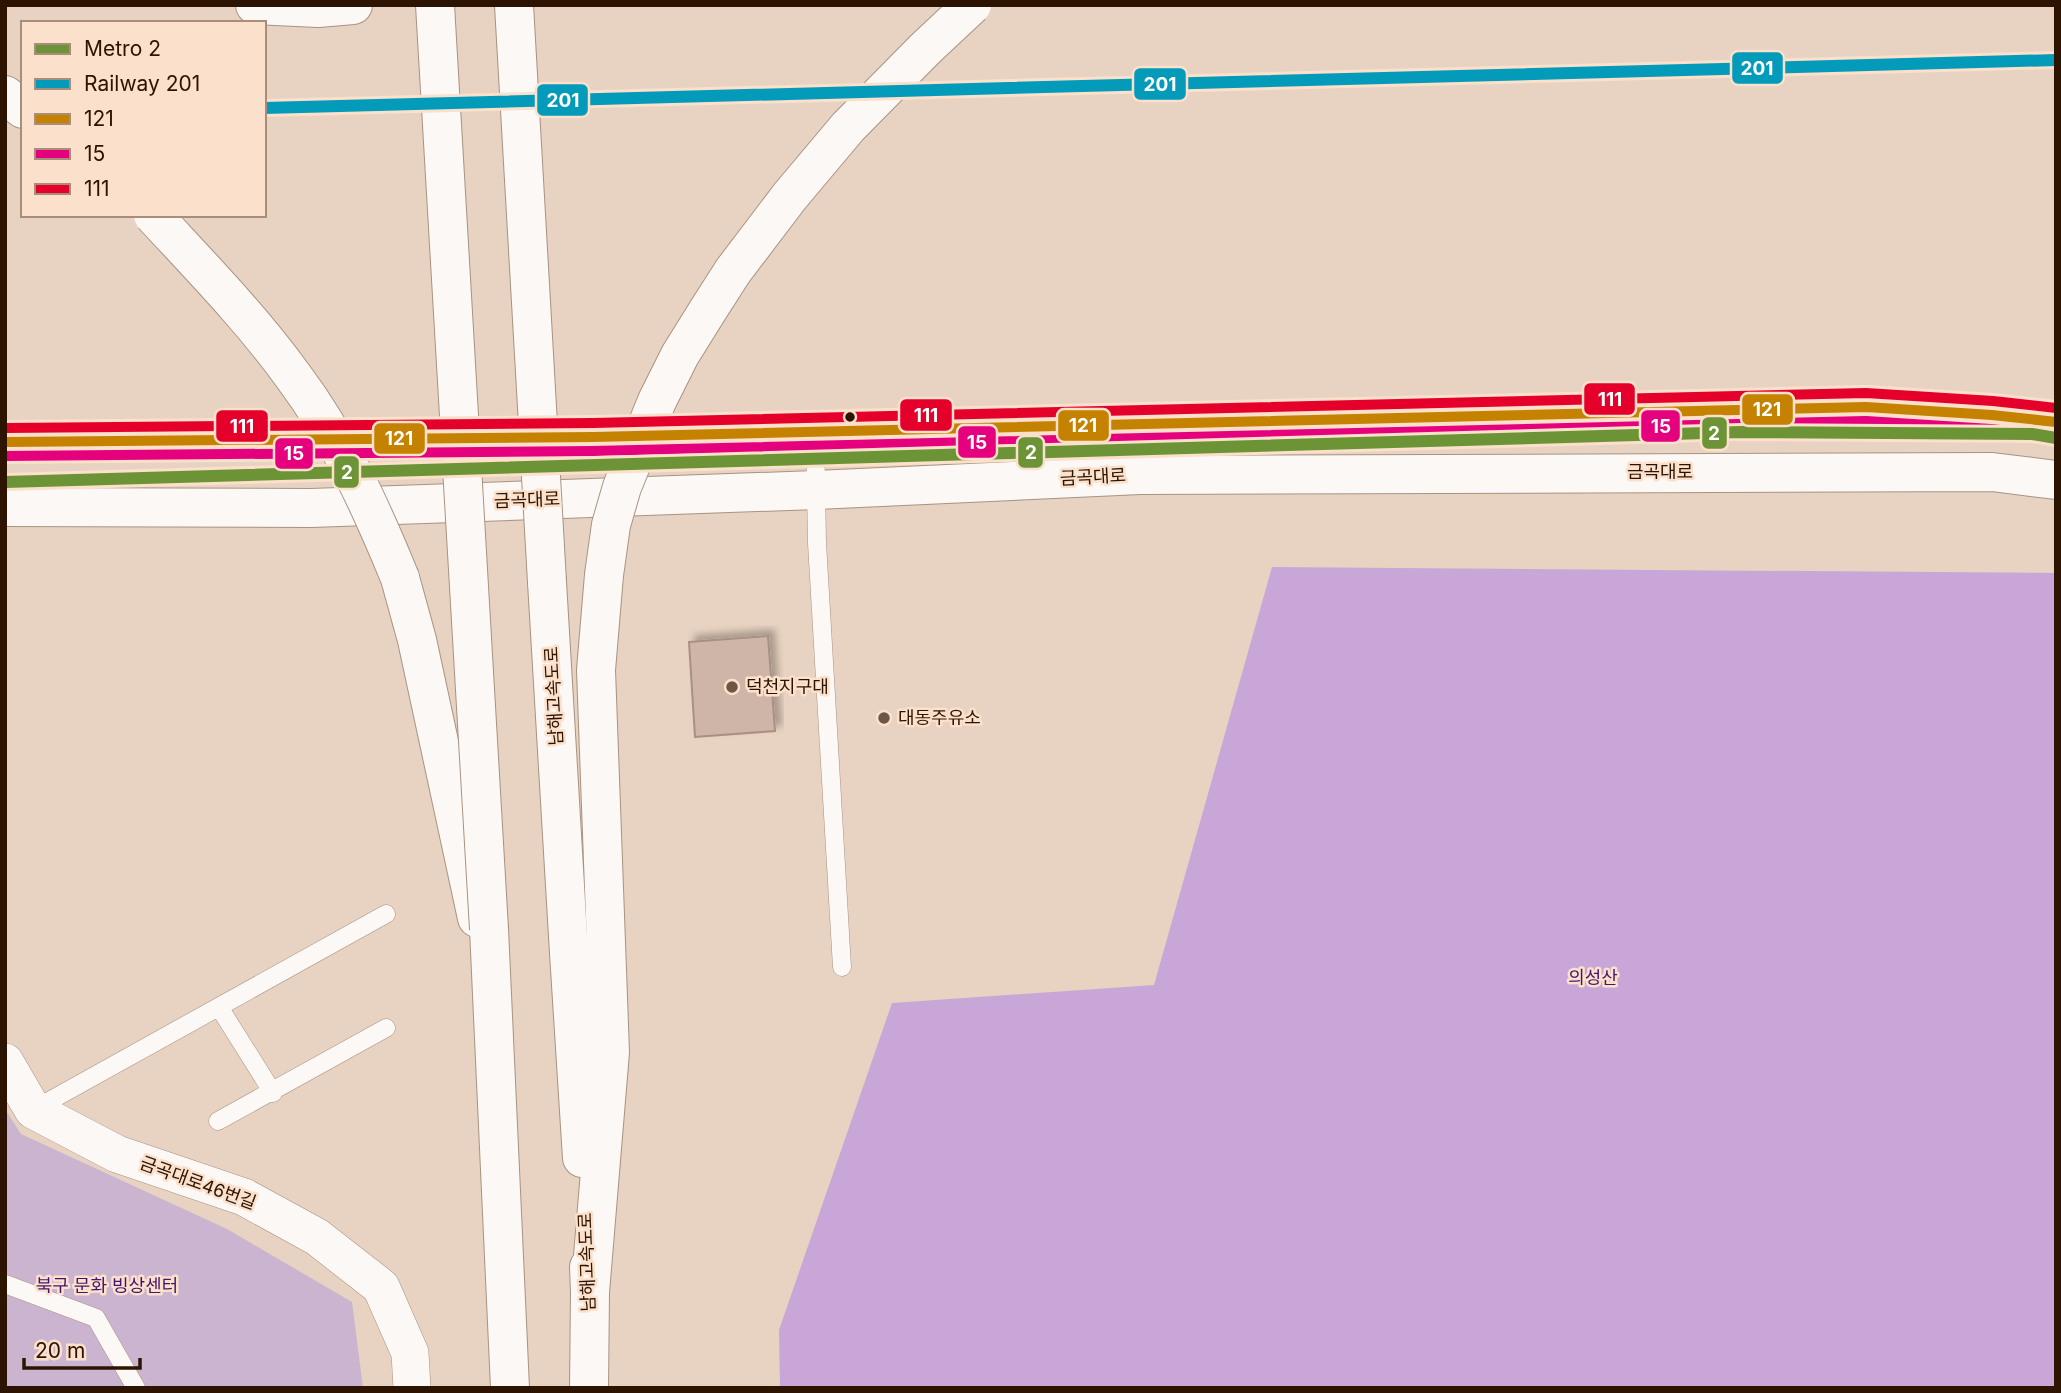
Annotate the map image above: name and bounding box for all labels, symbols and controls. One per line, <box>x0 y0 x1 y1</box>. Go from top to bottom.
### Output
legend <box>21 21 266 217</box>
text: Metro 2 <box>84 36 161 61</box>
line badge: 201 <box>1731 51 1784 85</box>
text: 201 <box>1741 57 1773 80</box>
line badge: 201 <box>1133 67 1187 101</box>
text: Railway 201 <box>84 71 200 96</box>
text: 201 <box>1144 73 1176 96</box>
line badge: 201 <box>536 83 589 117</box>
text: 201 <box>547 89 579 112</box>
text: 121 <box>84 106 114 131</box>
text: 15 <box>84 141 105 166</box>
text: 111 <box>84 176 110 201</box>
line badge: 111 <box>1583 382 1636 416</box>
text: 111 <box>1598 388 1622 411</box>
line badge: 121 <box>1741 393 1794 426</box>
line badge: 111 <box>899 398 953 432</box>
text: 121 <box>1753 398 1781 421</box>
text: 111 <box>914 404 938 427</box>
line badge: 111 <box>215 409 269 443</box>
line badge: 121 <box>1057 409 1110 442</box>
line badge: 15 <box>1640 409 1681 443</box>
unlabelled marker <box>843 410 857 424</box>
text: 121 <box>1069 414 1097 437</box>
text: 111 <box>230 415 254 438</box>
text: 15 <box>1651 415 1671 438</box>
line badge: 2 <box>1701 416 1728 450</box>
line badge: 121 <box>373 422 426 455</box>
text: 2 <box>1708 422 1720 445</box>
line badge: 15 <box>957 425 997 459</box>
text: 121 <box>385 427 413 450</box>
text: 15 <box>967 431 987 454</box>
line badge: 2 <box>1017 436 1044 469</box>
line badge: 15 <box>274 437 314 470</box>
text: 2 <box>1025 441 1037 464</box>
text: 15 <box>284 442 304 465</box>
line badge: 2 <box>333 455 360 489</box>
text: 2 <box>341 461 353 484</box>
street label: 금곡대로 <box>1627 461 1693 482</box>
street label: 금곡대로 <box>1059 464 1127 489</box>
street label: 금곡대로 <box>494 488 560 511</box>
street label: 남해고속도로 <box>540 646 567 746</box>
place label: 덕천지구대 <box>746 676 829 697</box>
marker: 덕천지구대 <box>724 679 740 695</box>
place label: 대동주유소 <box>898 707 981 728</box>
marker: 대동주유소 <box>876 710 892 726</box>
park label: 의성산 <box>1568 967 1618 988</box>
street label: 금곡대로46번길 <box>137 1152 259 1213</box>
street label: 남해고속도로 <box>574 1212 599 1312</box>
park label: 북구 문화 빙상센터 <box>36 1275 178 1296</box>
scale bar <box>24 1326 140 1370</box>
text: 20 m <box>35 1338 85 1363</box>

